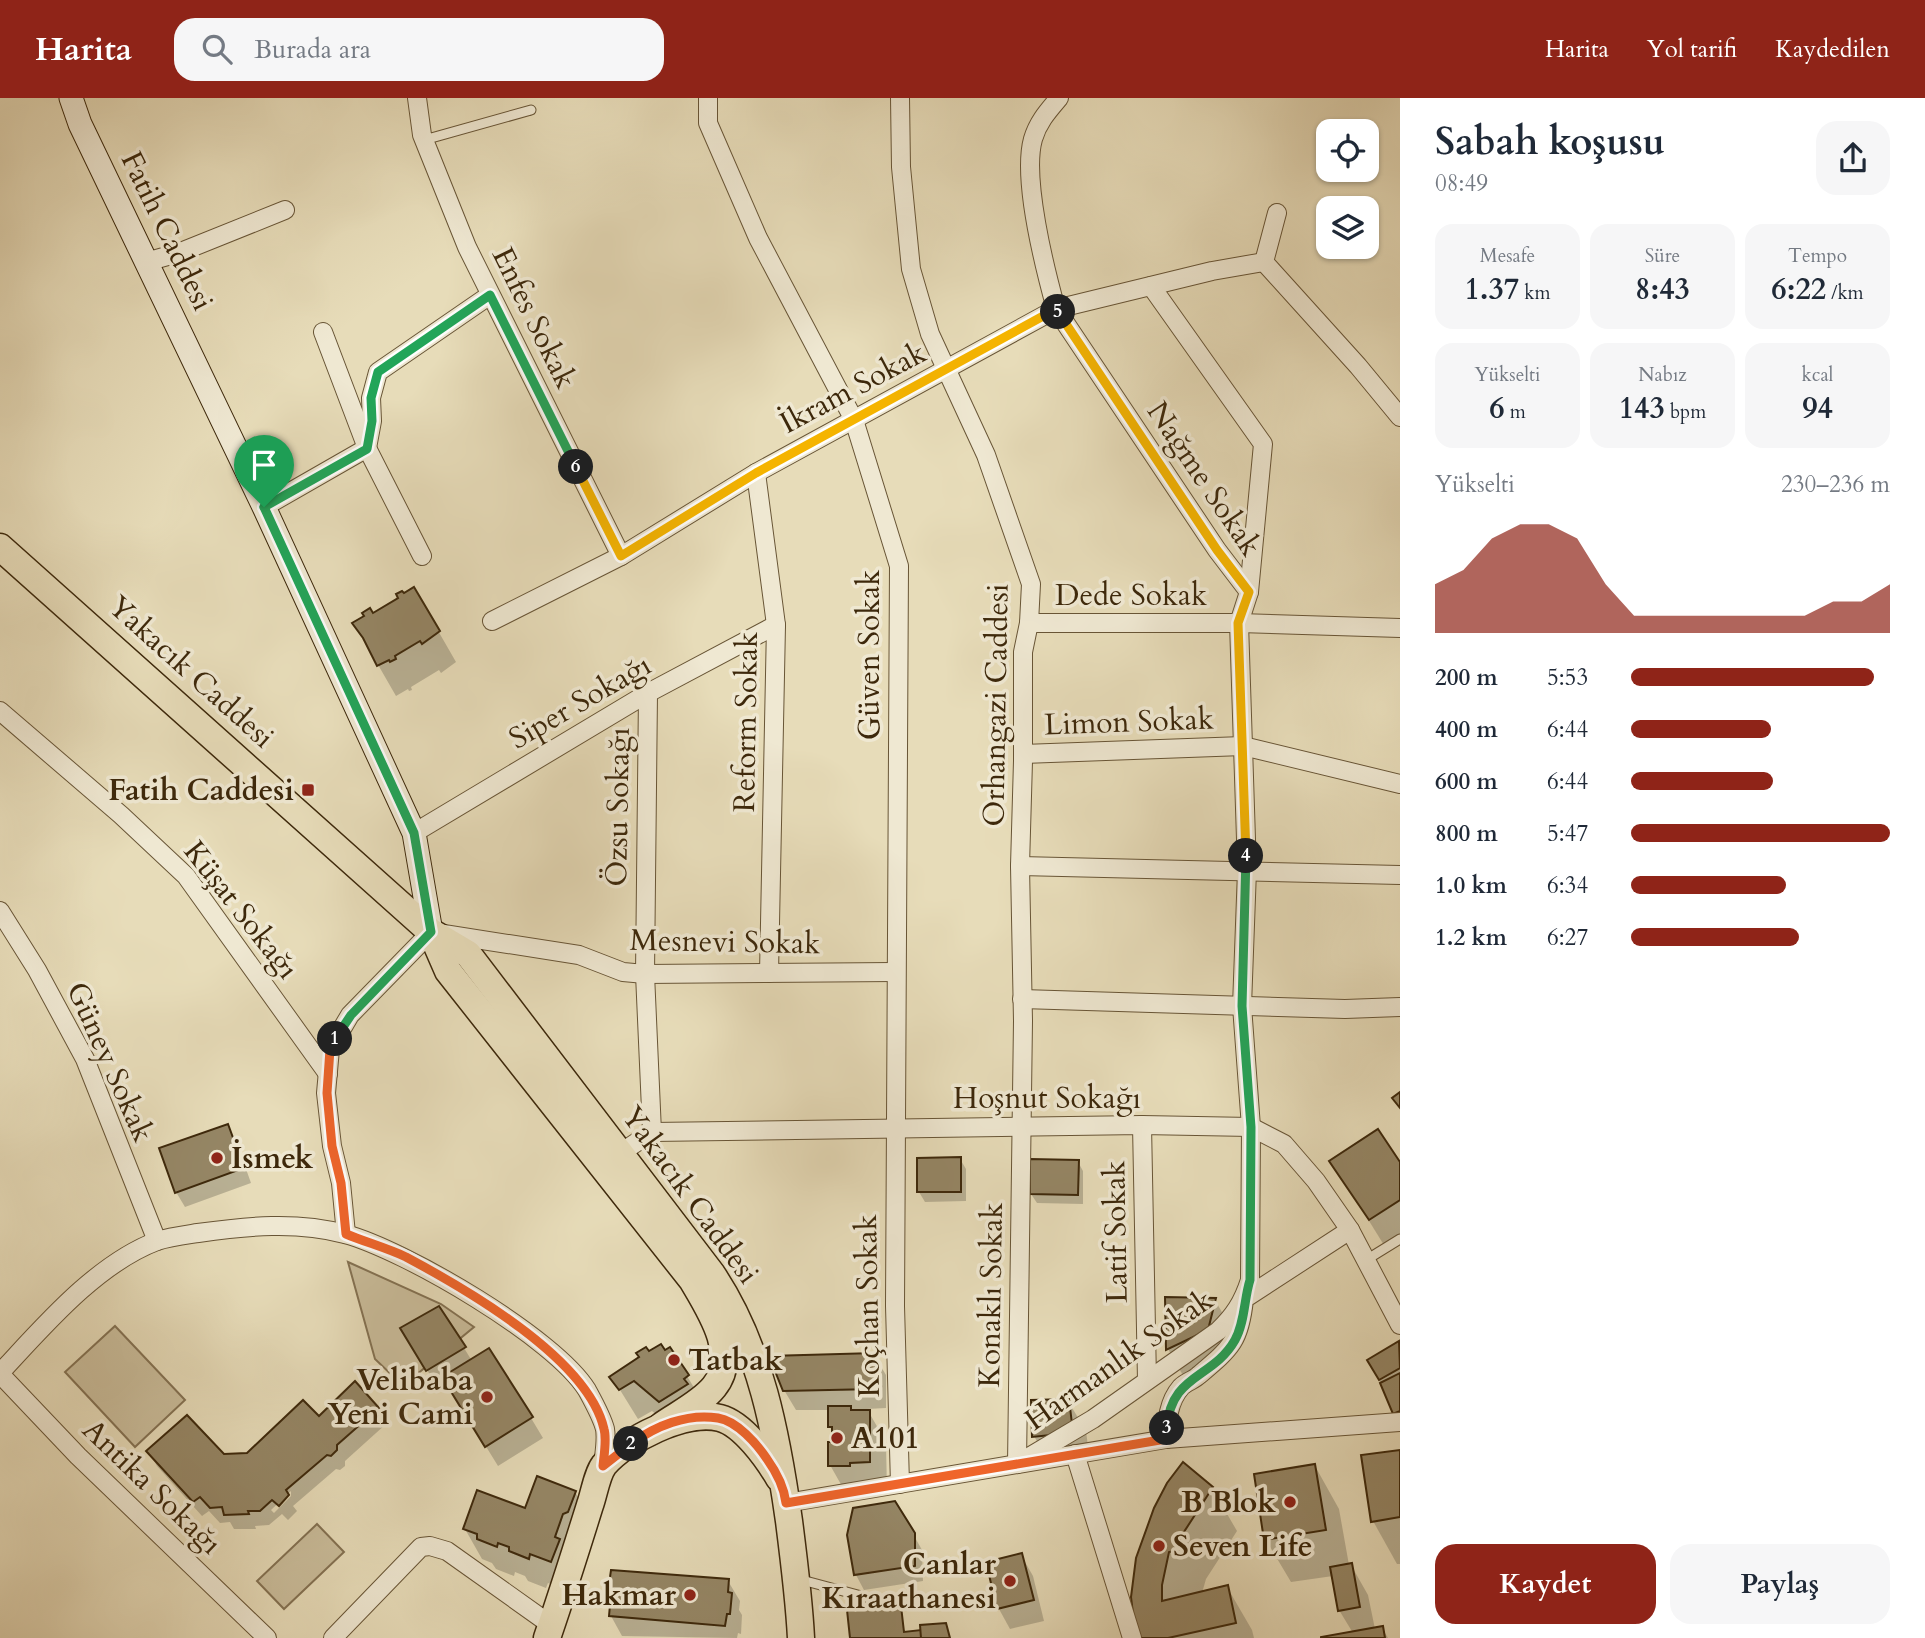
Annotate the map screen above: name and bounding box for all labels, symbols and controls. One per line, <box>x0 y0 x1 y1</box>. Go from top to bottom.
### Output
search box <box>174 18 664 81</box>
text: Harita <box>35 27 132 72</box>
icon: search <box>198 30 236 68</box>
text: Burada ara <box>254 32 371 67</box>
text: Harita <box>1545 33 1609 66</box>
text: Yol tarifi <box>1647 33 1737 66</box>
text: Kaydedilen <box>1775 33 1890 66</box>
text: Sabah koşusu <box>1435 116 1665 168</box>
map controls <box>1316 119 1379 259</box>
button: locate <box>1316 119 1379 182</box>
button: share <box>1816 121 1890 195</box>
street label: Fatih Caddesi <box>111 145 223 317</box>
text: 08:49 <box>1435 168 1488 199</box>
button: layers <box>1316 196 1379 259</box>
street label: Enfes Sokak <box>482 240 586 396</box>
text: Mesafe <box>1480 243 1535 269</box>
text: Süre <box>1645 243 1680 269</box>
text: Tempo <box>1788 243 1847 269</box>
text: 1.37 <box>1464 269 1519 310</box>
text: 8:43 <box>1635 269 1690 310</box>
text: 6:22 <box>1771 269 1826 310</box>
text: km <box>1519 280 1551 306</box>
text: /km <box>1826 280 1864 306</box>
pin: 5 <box>1040 294 1076 330</box>
text: 5 <box>1053 298 1062 324</box>
street label: İkram Sokak <box>773 332 933 444</box>
text: Yükselti <box>1475 362 1540 388</box>
text: Nabız <box>1638 362 1687 388</box>
text: kcal <box>1802 362 1833 388</box>
text: 6 <box>1489 388 1505 429</box>
text: 143 <box>1619 388 1665 429</box>
text: 94 <box>1802 388 1833 429</box>
street label: Nağme Sokak <box>1137 393 1271 565</box>
text: m <box>1505 399 1526 425</box>
text: bpm <box>1665 399 1706 425</box>
pin <box>234 435 294 507</box>
icon: arrive <box>245 446 283 484</box>
pin: 6 <box>558 450 594 484</box>
text: 6 <box>571 453 580 479</box>
text: Yükselti <box>1435 469 1515 500</box>
text: 230–236 m <box>1781 469 1890 500</box>
street label: Güven Sokak <box>849 570 890 740</box>
street label: Dede Sokak <box>1055 575 1207 616</box>
street label: Orhangazi Caddesi <box>973 583 1019 827</box>
street label: Yakacık Caddesi <box>99 586 283 758</box>
street label: Reform Sokak <box>724 631 768 813</box>
street label: Siper Sokağı <box>502 645 658 759</box>
text: 200 m <box>1435 662 1498 693</box>
text: 5:53 <box>1547 662 1588 693</box>
street label: Limon Sokak <box>1044 699 1214 745</box>
text: 400 m <box>1435 714 1498 745</box>
text: 6:44 <box>1547 714 1588 745</box>
street label: Özsu Sokağı <box>596 727 640 887</box>
text: 600 m <box>1435 766 1498 797</box>
text: 6:44 <box>1547 766 1588 797</box>
place label: Fatih Caddesi <box>108 770 294 811</box>
marker: Fatih Caddesi <box>300 782 316 798</box>
text: 800 m <box>1435 818 1498 849</box>
text: 5:47 <box>1547 818 1588 849</box>
street label: Küşat Sokağı <box>174 832 308 988</box>
pin: 4 <box>1228 838 1264 874</box>
text: 4 <box>1241 842 1250 868</box>
text: 1.0 km <box>1435 870 1507 901</box>
text: 6:34 <box>1547 870 1588 901</box>
street label: Mesnevi Sokak <box>629 920 821 964</box>
text: 1.2 km <box>1435 922 1507 953</box>
text: 6:27 <box>1547 922 1588 953</box>
street label: Güney Sokak <box>56 976 164 1148</box>
pin: 1 <box>318 1021 352 1056</box>
text: 1 <box>330 1025 339 1051</box>
street label: Hoşnut Sokağı <box>953 1078 1141 1119</box>
street label: Yakacık Caddesi <box>612 1098 768 1292</box>
place label: İsmek <box>231 1138 313 1179</box>
marker: İsmek <box>209 1150 225 1166</box>
street label: Latif Sokak <box>1094 1160 1138 1304</box>
street label: Konaklı Sokak <box>969 1202 1013 1388</box>
street label: Koçhan Sokak <box>846 1214 890 1398</box>
street label: Harmanlık Sokak <box>1017 1280 1221 1440</box>
place label: Tatbak <box>688 1340 783 1381</box>
marker: Tatbak <box>666 1352 682 1368</box>
place label: Velibaba Yeni Cami <box>327 1360 473 1435</box>
marker: Velibaba Yeni Cami <box>479 1389 495 1405</box>
street label: Antika Sokağı <box>73 1410 231 1564</box>
pin: 3 <box>1150 1410 1184 1446</box>
text: 3 <box>1162 1414 1171 1440</box>
place label: A101 <box>851 1418 920 1459</box>
pin: 2 <box>614 1426 648 1462</box>
text: 2 <box>626 1430 635 1456</box>
marker: A101 <box>829 1430 845 1446</box>
place label: B Blok <box>1181 1482 1276 1523</box>
marker: B Blok <box>1282 1494 1298 1510</box>
place label: Seven Life <box>1173 1526 1313 1567</box>
marker: Seven Life <box>1151 1538 1167 1554</box>
place label: Canlar Kıraathanesi <box>822 1544 997 1619</box>
button: Kaydet <box>1435 1544 1656 1624</box>
button: Paylaş <box>1670 1544 1890 1624</box>
marker: Canlar Kıraathanesi <box>1002 1573 1018 1589</box>
place label: Hakmar <box>561 1575 677 1616</box>
marker: Hakmar <box>682 1587 698 1603</box>

